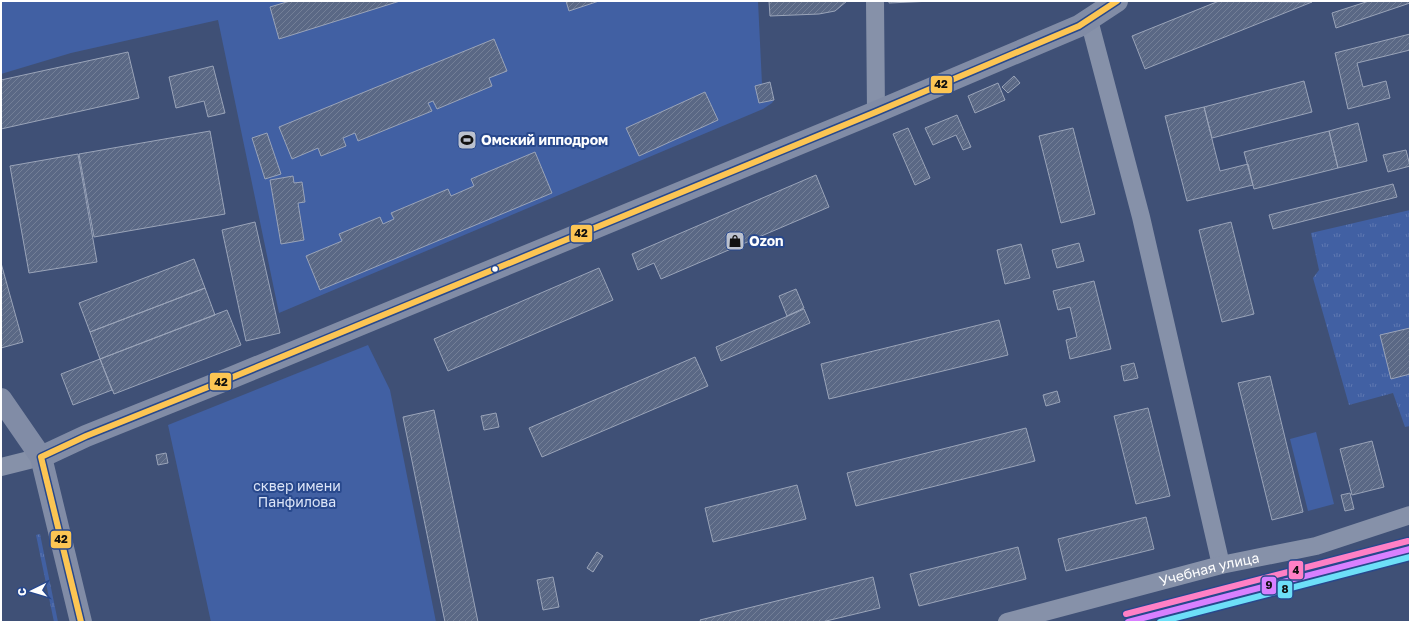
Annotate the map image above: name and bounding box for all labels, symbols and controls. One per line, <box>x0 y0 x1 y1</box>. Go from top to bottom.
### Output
line badge: 42 <box>930 75 953 94</box>
text: 42 <box>934 77 948 90</box>
sports icon: Омский ипподром <box>456 129 478 151</box>
place label: Омский ипподром <box>481 131 608 148</box>
line badge: 42 <box>570 224 593 243</box>
text: 42 <box>574 226 588 239</box>
shop icon: Ozon <box>724 230 746 252</box>
place label: Ozon <box>749 232 784 249</box>
unlabelled marker <box>490 264 500 274</box>
line badge: 42 <box>209 372 232 391</box>
text: 42 <box>214 375 228 388</box>
park label: сквер имени Панфилова <box>253 477 341 510</box>
line badge: 42 <box>50 530 72 549</box>
text: 42 <box>54 532 68 545</box>
street label: Учебная улица <box>1157 549 1261 589</box>
line badge: 4 <box>1288 560 1304 580</box>
text: 4 <box>1293 563 1300 576</box>
north arrow <box>12 571 52 611</box>
line badge: 9 <box>1261 576 1277 595</box>
text: 9 <box>1266 578 1273 591</box>
line badge: 8 <box>1277 580 1293 599</box>
text: 8 <box>1281 582 1289 595</box>
text: С <box>15 587 28 596</box>

